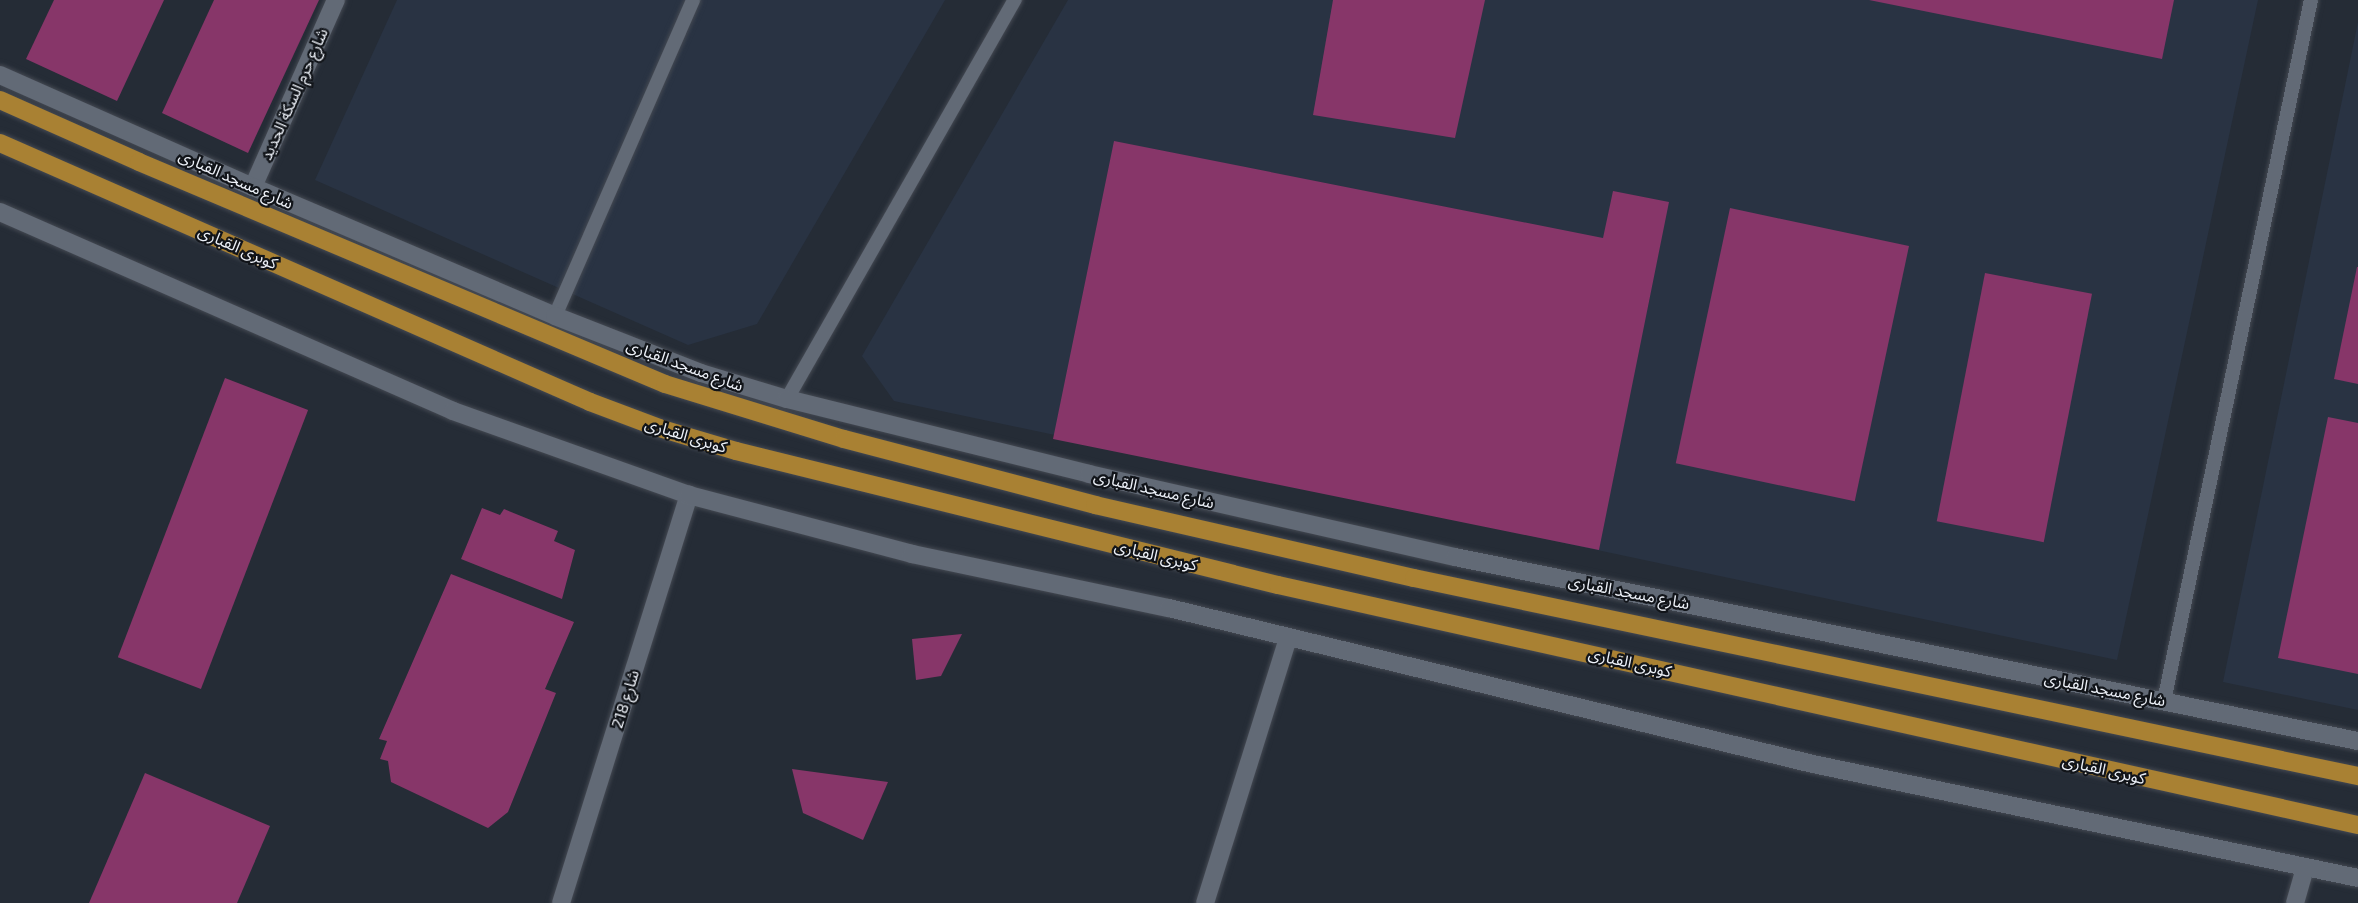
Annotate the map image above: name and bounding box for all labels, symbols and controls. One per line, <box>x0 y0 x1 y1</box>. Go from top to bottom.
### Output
street label: شارع حرم السكة الحديد <box>256 25 332 163</box>
street label: شارع مسجد القبارى <box>176 145 296 213</box>
street label: كوبرى القبارى <box>195 221 281 273</box>
street label: شارع مسجد القبارى <box>624 335 746 395</box>
street label: كوبرى القبارى <box>643 413 729 457</box>
street label: شارع مسجد القبارى <box>1092 466 1216 512</box>
street label: كوبرى القبارى <box>1113 535 1199 575</box>
street label: شارع مسجد القبارى <box>1567 571 1691 613</box>
street label: كوبرى القبارى <box>1587 643 1673 681</box>
street label: شارع 218 <box>607 668 643 730</box>
street label: شارع مسجد القبارى <box>2043 668 2167 710</box>
street label: كوبرى القبارى <box>2061 750 2147 788</box>

